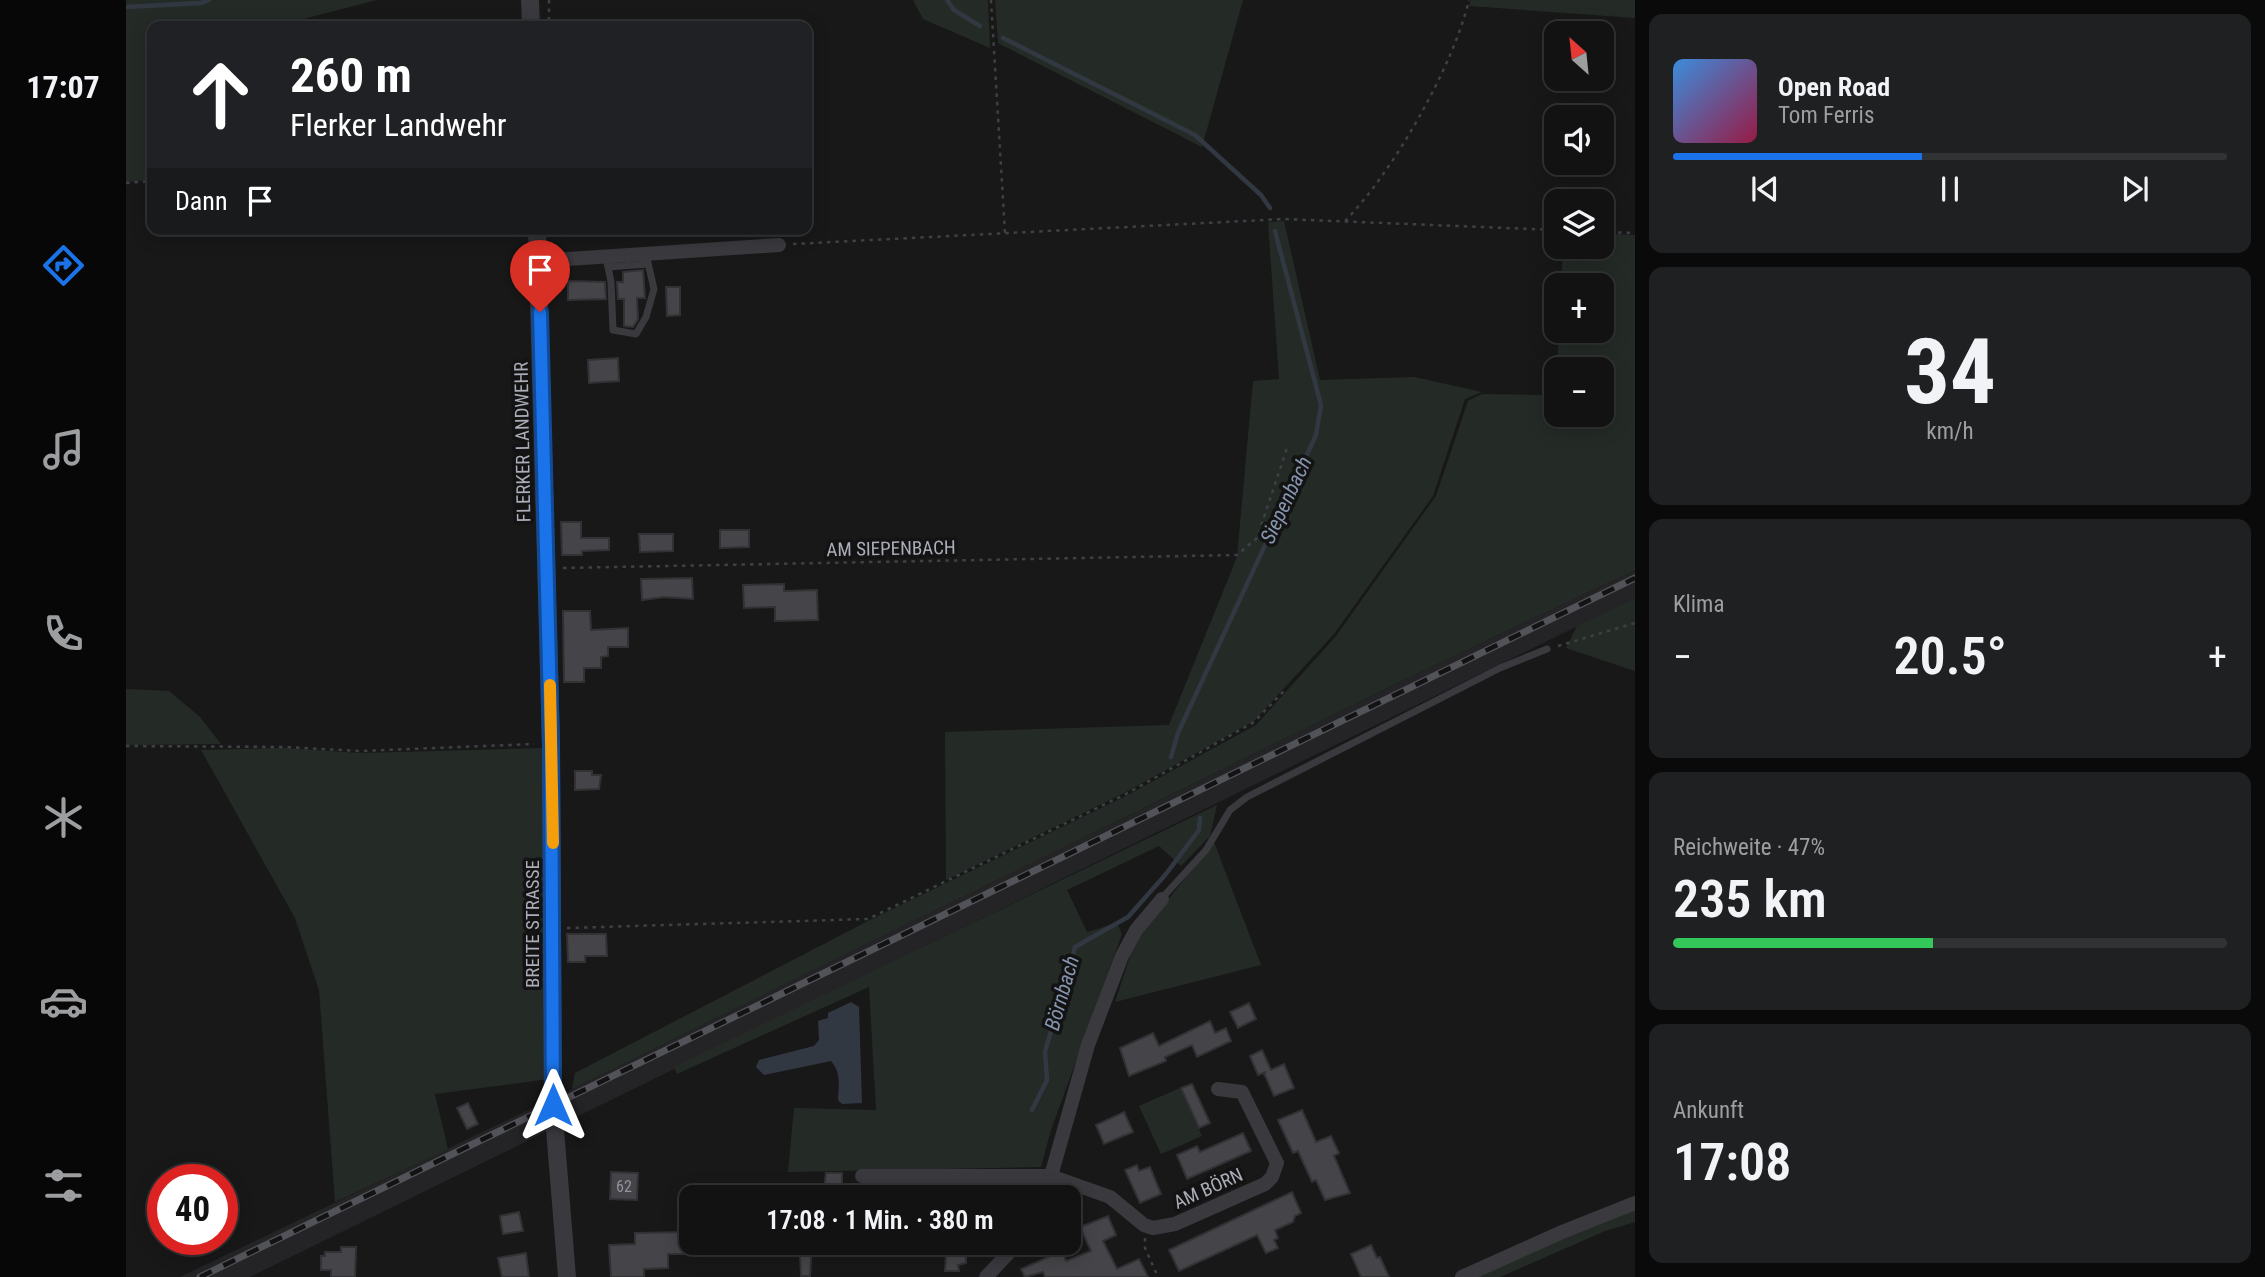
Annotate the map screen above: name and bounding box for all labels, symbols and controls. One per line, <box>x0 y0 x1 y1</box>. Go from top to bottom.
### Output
north arrow <box>1544 21 1614 91</box>
map controls <box>1544 21 1614 427</box>
text: 260 m <box>290 47 412 104</box>
icon: ahead <box>175 49 266 140</box>
text: 17:07 <box>26 68 100 106</box>
text: Open Road <box>1778 72 1890 102</box>
text: Tom Ferris <box>1778 102 1874 129</box>
button: sound <box>1544 105 1614 175</box>
text: Flerker Landwehr <box>290 106 507 144</box>
icon: previous <box>1746 170 1784 208</box>
icon: pause <box>1931 170 1969 208</box>
icon: next <box>2116 170 2154 208</box>
icon: arrive <box>241 182 279 220</box>
text: Dann <box>175 186 227 216</box>
button: layers <box>1544 189 1614 259</box>
pin <box>510 240 570 312</box>
icon: directions <box>39 241 88 290</box>
icon: arrive <box>521 251 559 289</box>
button: + <box>1544 273 1614 343</box>
text: 34 <box>1904 319 1996 425</box>
button: − <box>1544 357 1614 427</box>
street label: FLERKER LANDWEHR <box>510 362 535 522</box>
text: km/h <box>1926 418 1974 445</box>
icon: music <box>39 425 88 474</box>
water label: Siepenbach <box>1255 453 1317 547</box>
street label: AM SIEPENBACH <box>826 536 956 561</box>
text: Klima <box>1673 591 1724 618</box>
icon: phone <box>39 609 88 658</box>
text: 20.5° <box>1893 626 2007 687</box>
text: − <box>1673 635 1692 679</box>
text: + <box>2208 635 2227 679</box>
icon: climate <box>39 793 88 842</box>
text: Reichweite · 47% <box>1673 834 1825 861</box>
street label: BREITE STRASSE <box>521 860 544 988</box>
text: 235 km <box>1673 869 1827 930</box>
water label: Börnbach <box>1040 953 1084 1033</box>
icon: car <box>39 977 88 1026</box>
position arrow <box>516 1068 590 1142</box>
text: Ankunft <box>1673 1097 1744 1124</box>
text: 17:08 <box>1673 1132 1791 1193</box>
icon: filters <box>39 1161 88 1210</box>
street label: AM BÖRN <box>1170 1163 1246 1214</box>
speed limit sign: 40 <box>147 1164 238 1255</box>
house number: 62 <box>616 1177 632 1196</box>
text: 17:08 · 1 Min. · 380 m <box>766 1205 994 1235</box>

